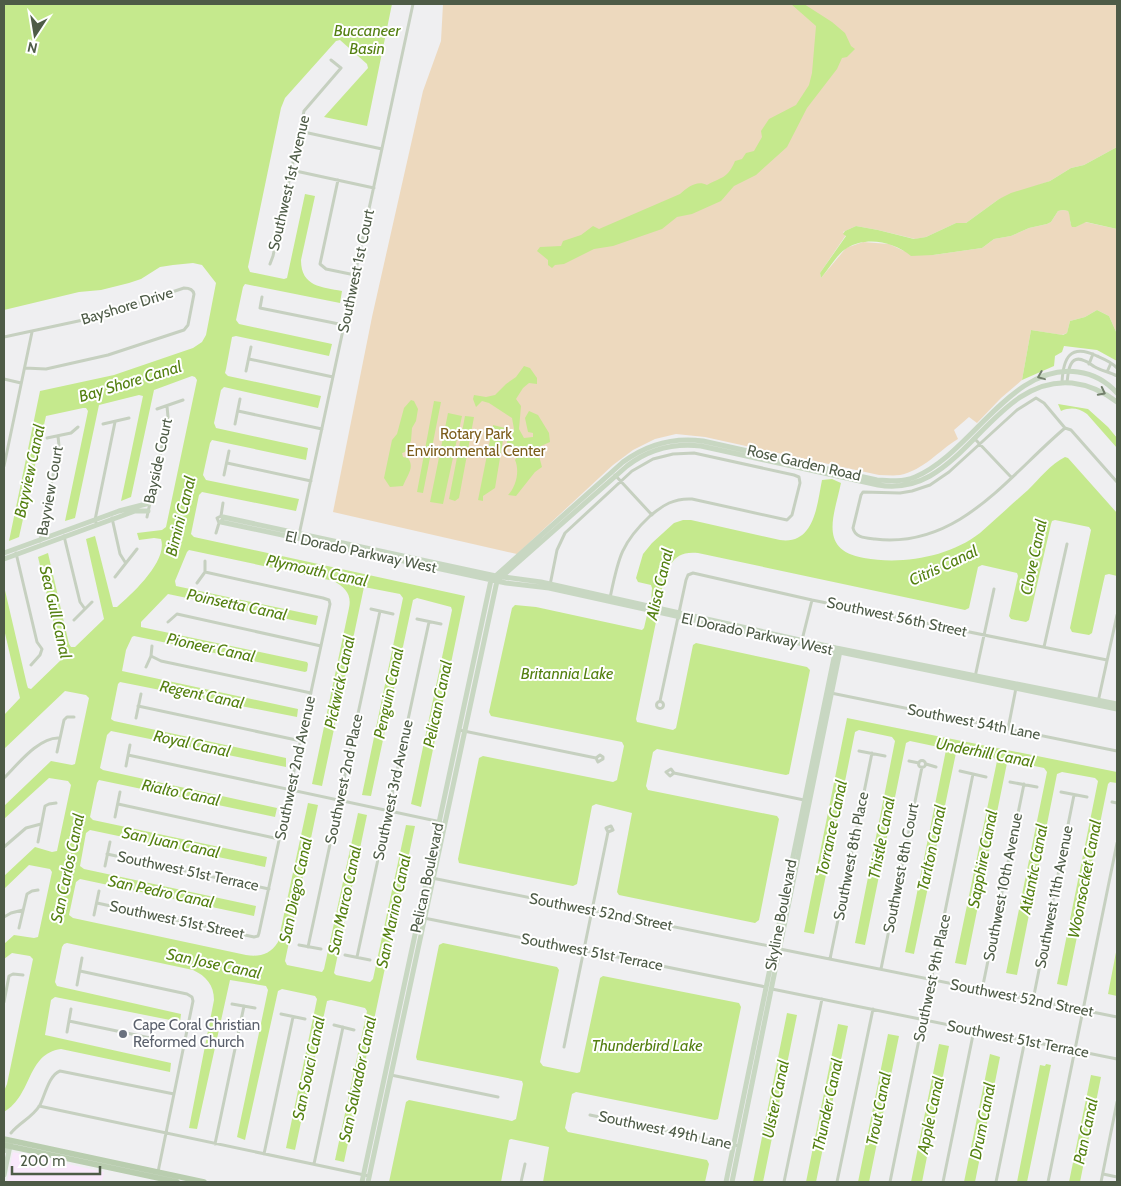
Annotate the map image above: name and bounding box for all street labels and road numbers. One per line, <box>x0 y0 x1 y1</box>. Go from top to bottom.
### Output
street label: Southwest 1st Avenue <box>265 113 313 252</box>
street label: Southwest 1st Court <box>334 208 378 334</box>
street label: Bayshore Drive <box>79 283 175 329</box>
street label: Bayside Court <box>140 417 176 505</box>
street label: Rose Garden Road <box>745 441 863 485</box>
street label: Bayview Court <box>33 445 67 537</box>
street label: El Dorado Parkway West <box>284 527 438 577</box>
street label: Southwest 56th Street <box>825 593 969 641</box>
street label: El Dorado Parkway West <box>680 609 834 659</box>
street label: Southwest 2nd Avenue <box>271 694 319 842</box>
street label: Southwest 54th Lane <box>906 700 1042 744</box>
street label: Southwest 2nd Place <box>321 712 367 846</box>
street label: Southwest 3rd Avenue <box>369 718 417 862</box>
street label: Southwest 8th Place <box>830 790 872 922</box>
street label: Southwest 8th Court <box>880 802 922 934</box>
street label: Southwest 10th Avenue <box>980 811 1026 963</box>
street label: Pelican Boulevard <box>407 821 447 935</box>
street label: Southwest 11th Avenue <box>1031 824 1077 970</box>
street label: Southwest 51st Terrace <box>116 847 261 895</box>
street label: Skyline Boulevard <box>761 858 801 972</box>
street label: Southwest 52nd Street <box>528 889 674 935</box>
street label: Southwest 51st Street <box>108 897 246 943</box>
street label: Southwest 9th Place <box>910 912 954 1043</box>
street label: Southwest 51st Terrace <box>520 929 665 975</box>
street label: Southwest 52nd Street <box>949 975 1095 1021</box>
street label: Southwest 51st Terrace <box>946 1016 1091 1062</box>
street label: Southwest 49th Lane <box>597 1107 733 1153</box>

